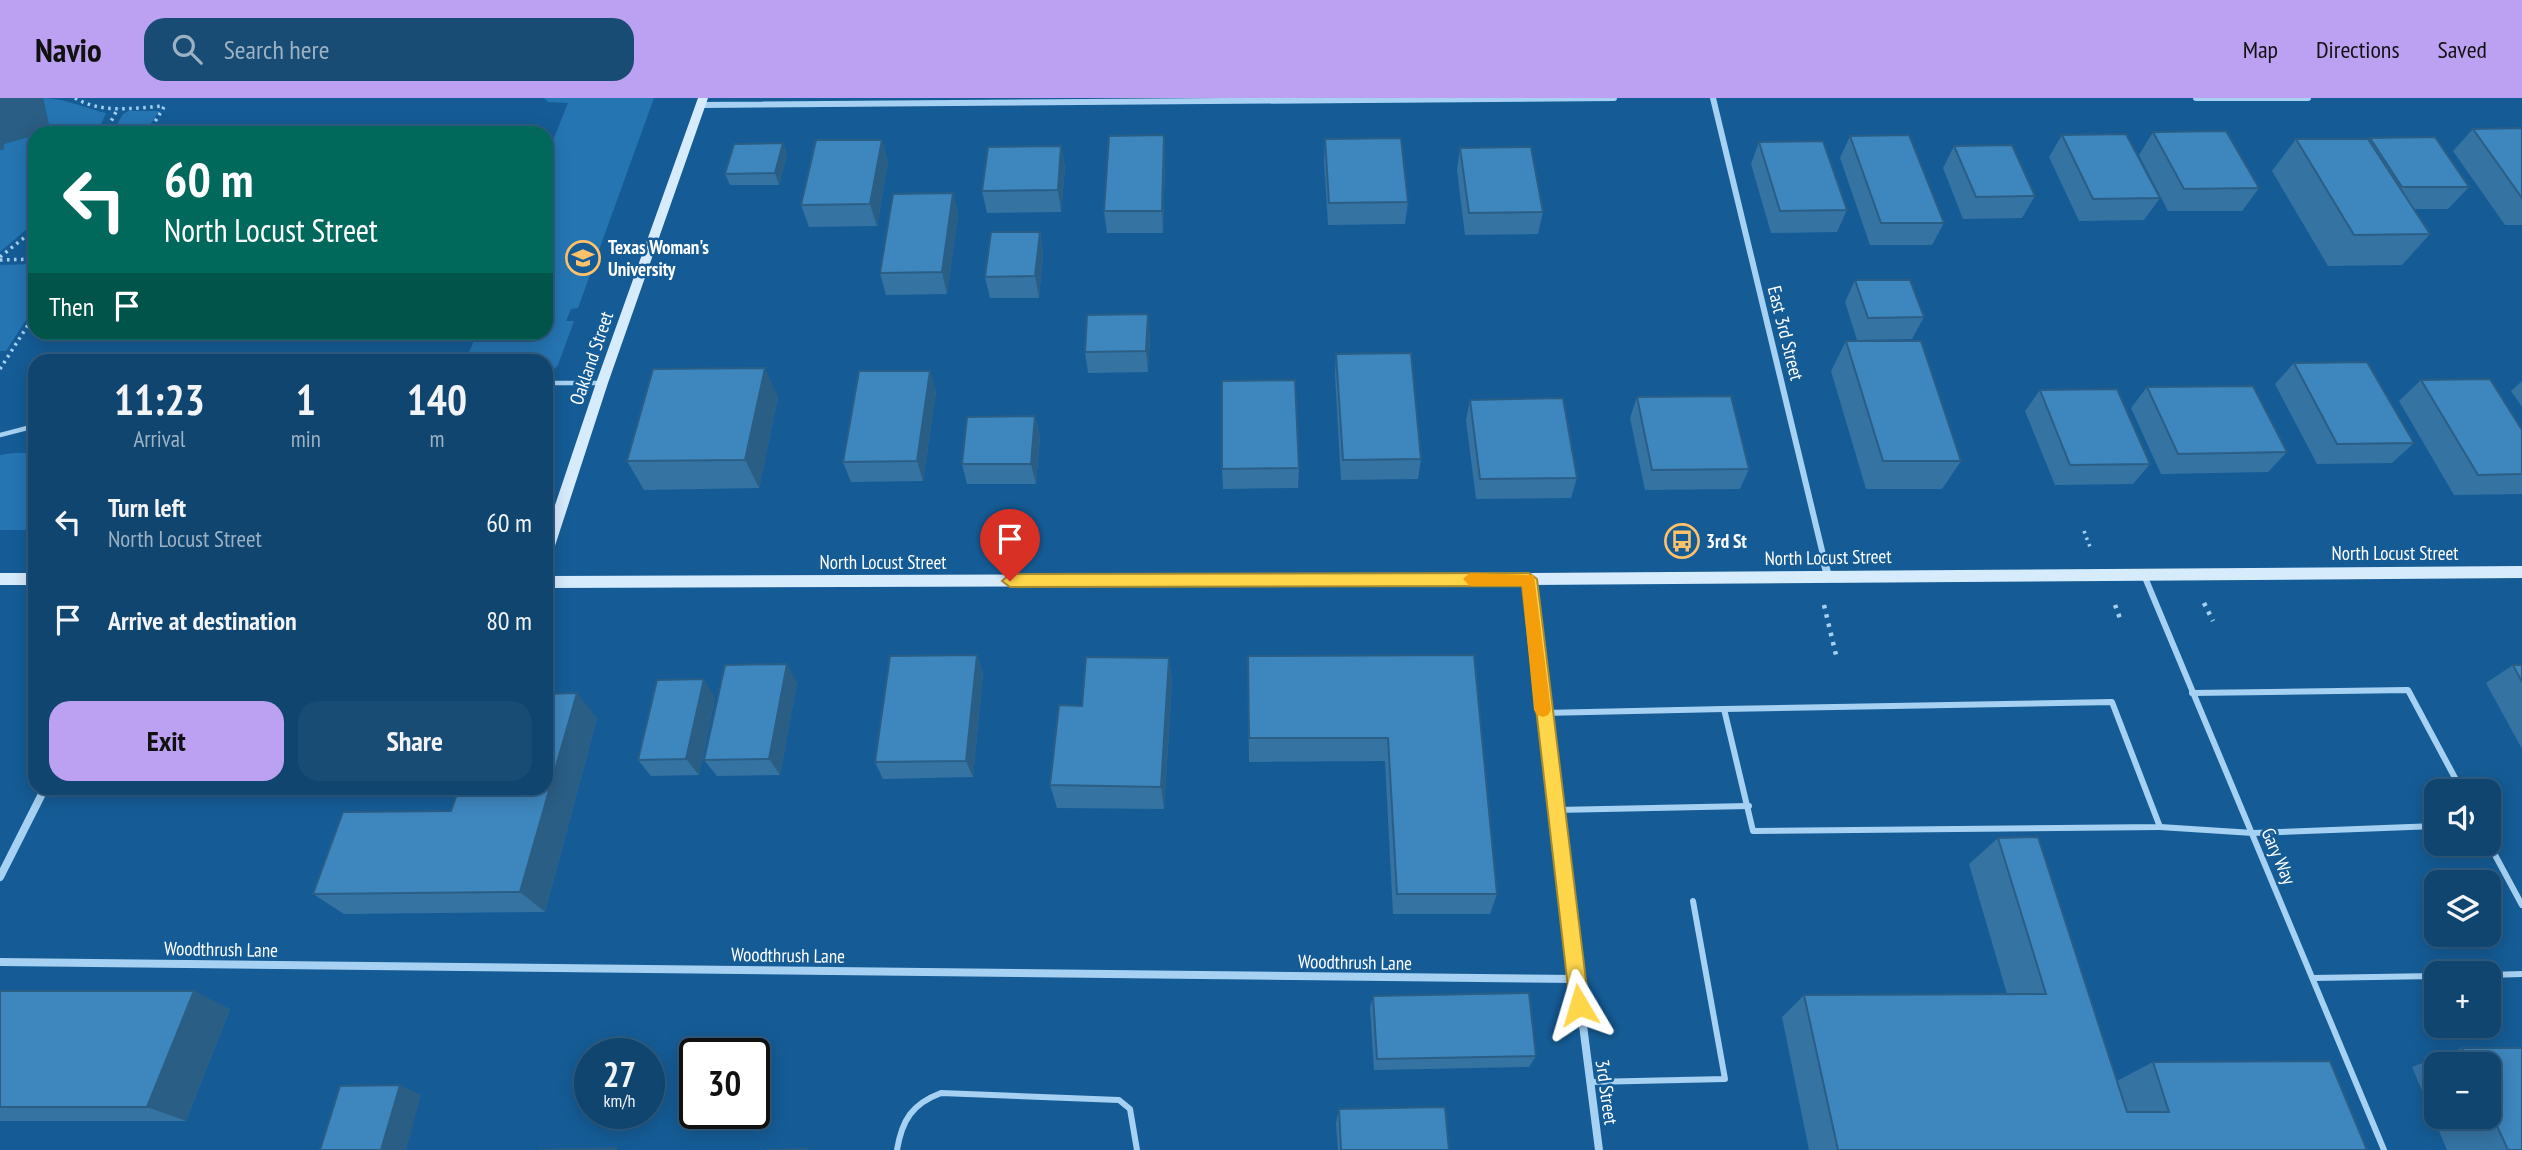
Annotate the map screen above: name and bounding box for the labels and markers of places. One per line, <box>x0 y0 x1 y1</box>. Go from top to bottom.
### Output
place label: Texas Woman's University <box>608 235 709 281</box>
school or university icon: Texas Woman's University <box>564 239 602 277</box>
pin <box>980 509 1040 581</box>
bus stop icon: 3rd St <box>1663 522 1701 560</box>
place label: 3rd St <box>1706 529 1747 553</box>

